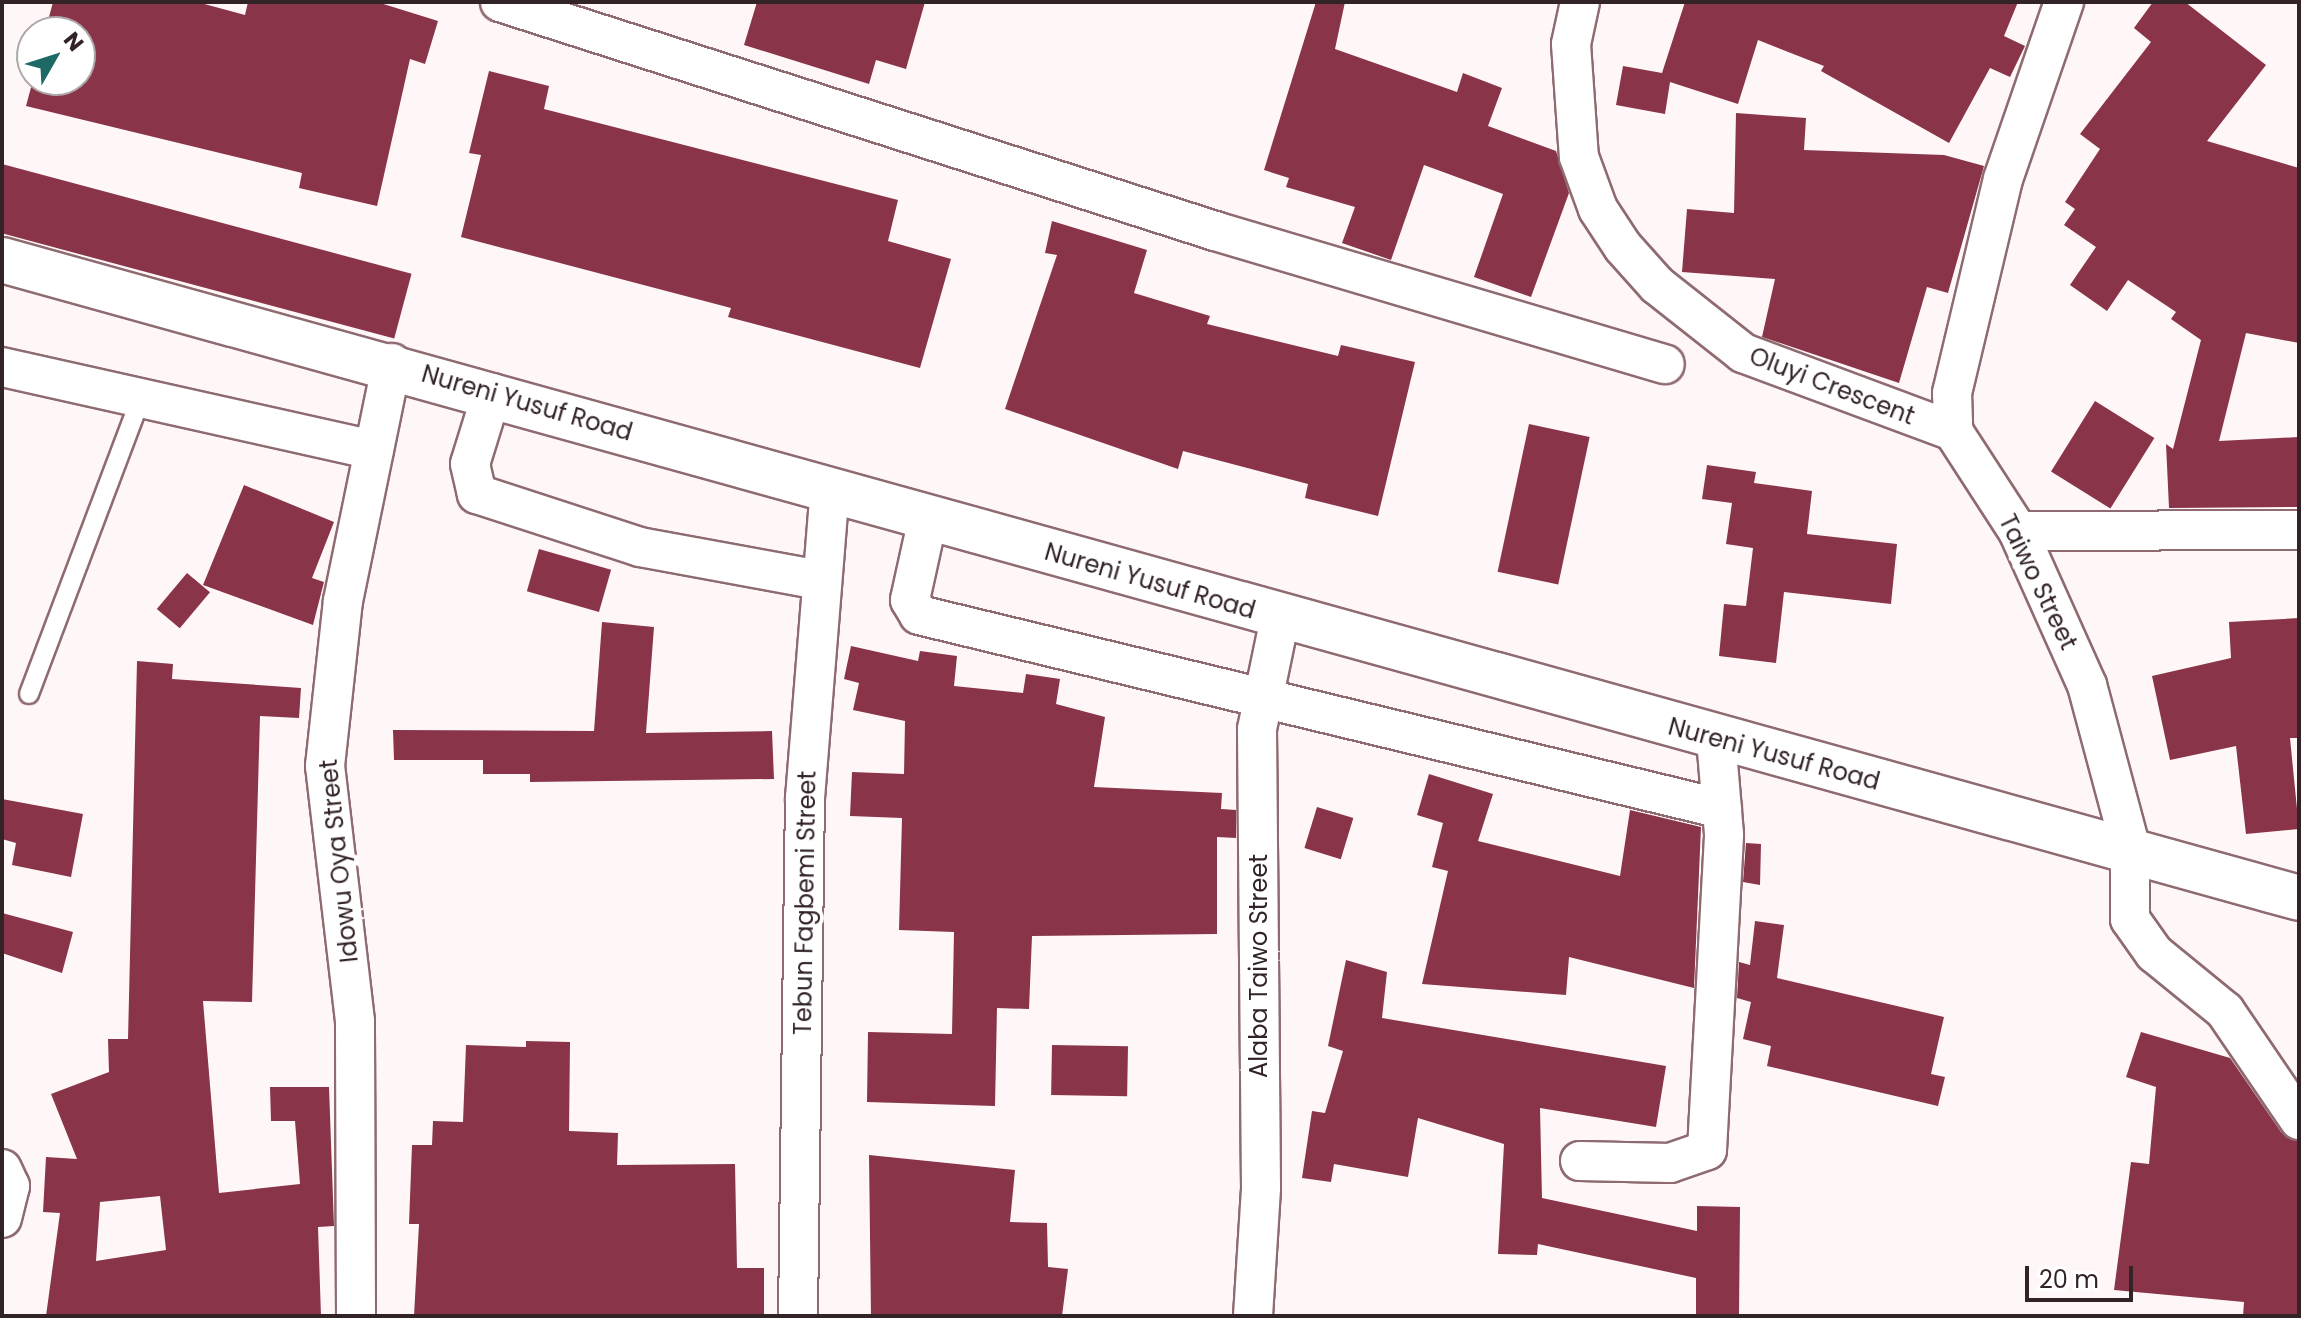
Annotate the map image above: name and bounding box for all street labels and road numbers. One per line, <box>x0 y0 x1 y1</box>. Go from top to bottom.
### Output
street label: Oluyi Crescent <box>1745 341 1919 431</box>
street label: Nureni Yusuf Road <box>418 359 636 447</box>
street label: Taiwo Street <box>1993 510 2083 654</box>
street label: Nureni Yusuf Road <box>1041 537 1259 625</box>
street label: Nureni Yusuf Road <box>1665 712 1883 796</box>
street label: Idowu Oya Street <box>314 758 364 964</box>
street label: Tebun Fagbemi Street <box>788 771 822 1035</box>
street label: Alaba Taiwo Street <box>1245 854 1273 1078</box>

